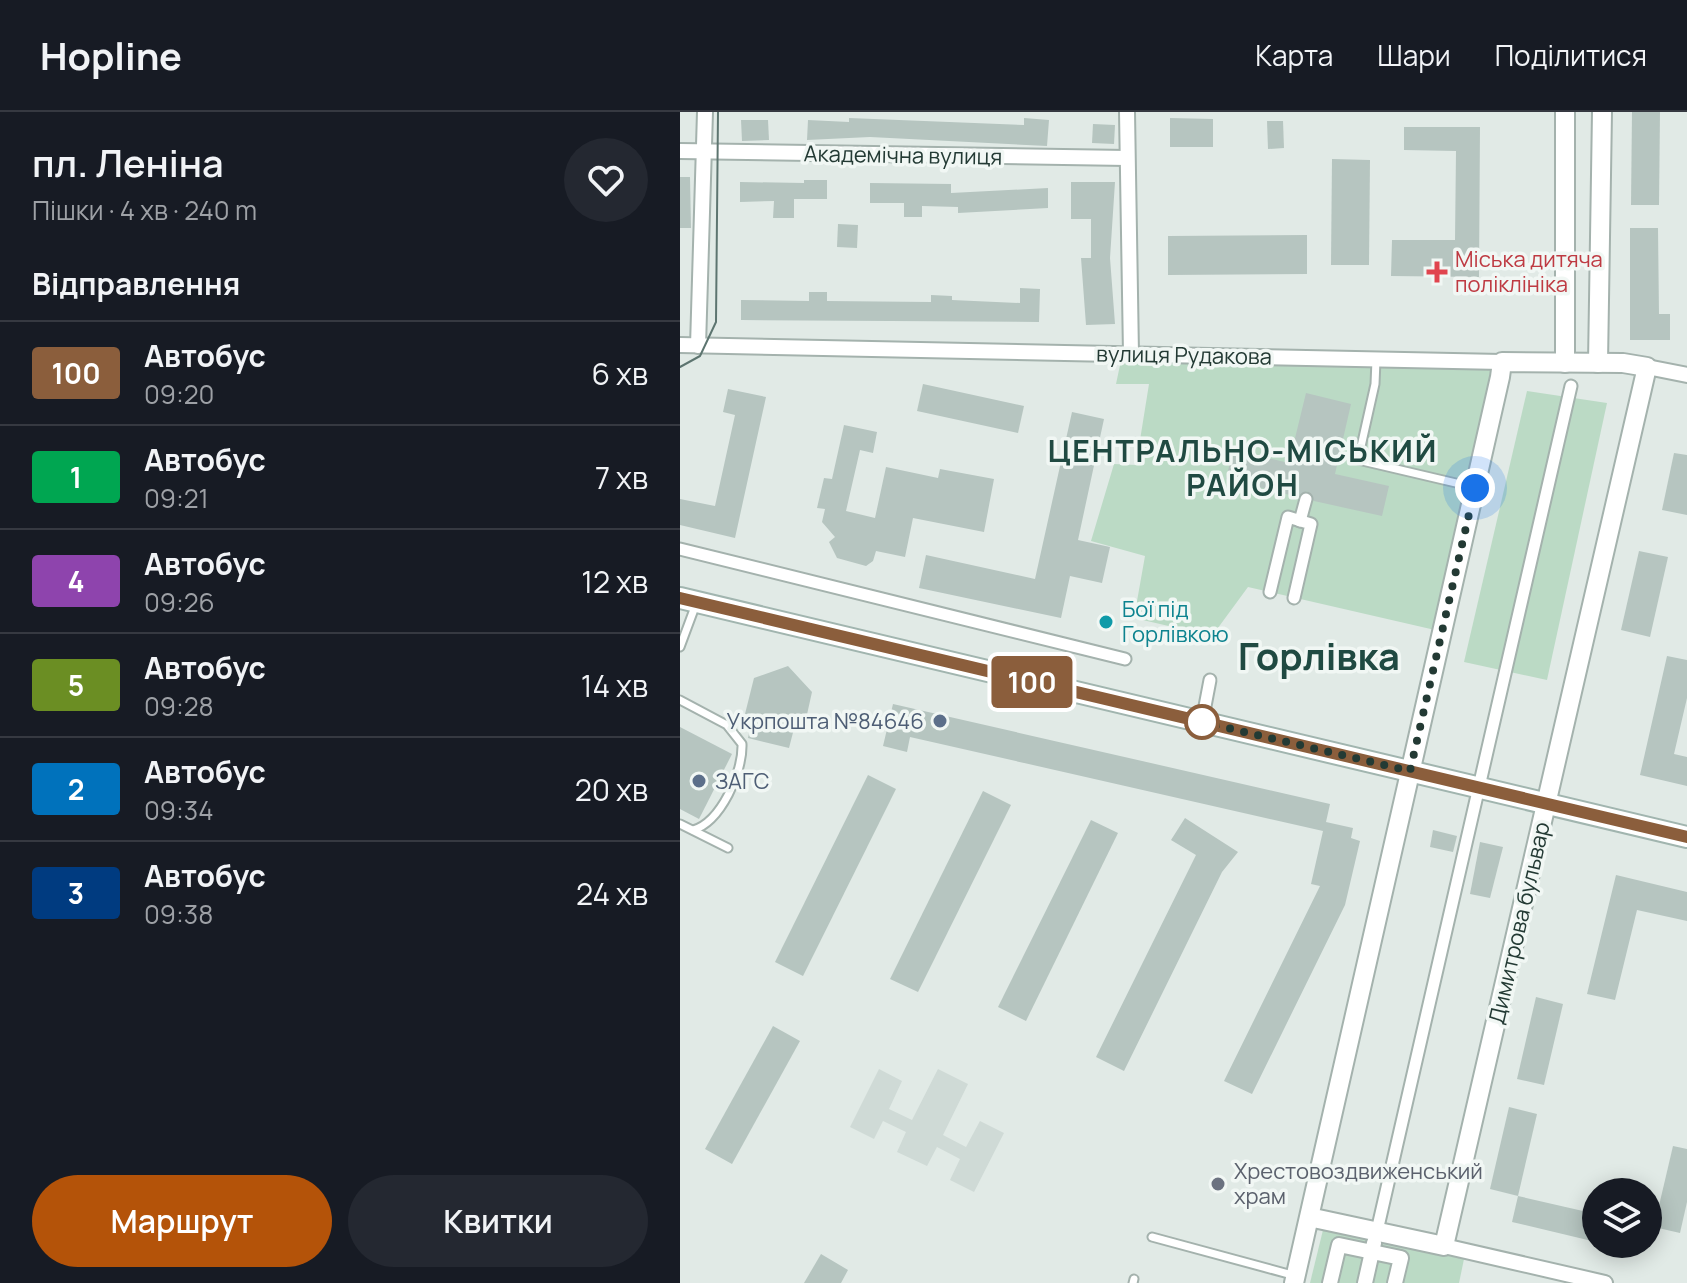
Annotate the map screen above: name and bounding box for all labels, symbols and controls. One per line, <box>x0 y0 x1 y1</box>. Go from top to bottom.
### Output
text: Hopline <box>40 29 182 81</box>
text: Карта <box>1255 36 1333 74</box>
text: Шари <box>1377 36 1451 74</box>
text: Поділитися <box>1495 36 1647 74</box>
text: пл. Леніна <box>32 136 224 188</box>
button: heart <box>564 138 648 222</box>
street label: Академічна вулиця <box>803 138 1003 172</box>
text: Пішки · 4 хв · 240 m <box>32 192 257 228</box>
place label: Міська дитяча поліклініка <box>1455 244 1603 299</box>
marker: Міська дитяча поліклініка <box>1426 261 1448 283</box>
text: Відправлення <box>32 263 240 304</box>
text: Автобус <box>144 335 266 376</box>
street label: вулиця Рудакова <box>1096 338 1272 372</box>
text: 6 хв <box>592 353 648 394</box>
text: 100 <box>51 354 101 392</box>
text: 09:20 <box>144 376 214 412</box>
district label: ЦЕНТРАЛЬНО-МІСЬКИЙ РАЙОН <box>1048 430 1438 505</box>
text: Автобус <box>144 439 266 480</box>
text: 7 хв <box>595 457 648 498</box>
text: 1 <box>70 458 82 496</box>
your location <box>1455 468 1495 508</box>
text: 09:21 <box>144 480 209 516</box>
text: Автобус <box>144 543 266 584</box>
text: 12 хв <box>581 561 648 602</box>
text: 4 <box>67 562 85 600</box>
text: 09:26 <box>144 584 215 620</box>
place label: Бої під Горлівкою <box>1122 594 1229 649</box>
marker: Бої під Горлівкою <box>1097 613 1115 631</box>
district label: Горлівка <box>1238 629 1400 681</box>
text: Автобус <box>144 647 266 688</box>
line badge: 100 <box>986 656 1078 708</box>
text: 100 <box>1007 663 1057 701</box>
text: 14 хв <box>581 665 648 706</box>
text: 5 <box>68 666 84 704</box>
text: 09:28 <box>144 688 214 724</box>
unlabelled marker <box>1185 705 1219 739</box>
place label: Укрпошта №84646 <box>726 706 924 736</box>
marker: Укрпошта №84646 <box>931 712 949 730</box>
text: Автобус <box>144 751 266 792</box>
place label: ЗАГС <box>715 766 769 796</box>
text: 20 хв <box>575 769 648 810</box>
text: 2 <box>68 770 84 808</box>
marker: ЗАГС <box>690 772 708 790</box>
text: 09:34 <box>144 792 213 828</box>
street label: Димитрова бульвар <box>1481 819 1557 1027</box>
text: Автобус <box>144 855 266 896</box>
text: 24 хв <box>576 873 648 914</box>
text: 3 <box>68 874 84 912</box>
text: 09:38 <box>144 896 213 932</box>
place label: Хрестовоздвиженський храм <box>1234 1156 1483 1211</box>
button: Маршрут <box>32 1175 332 1267</box>
button: Квитки <box>348 1175 648 1267</box>
marker: Хрестовоздвиженський храм <box>1209 1175 1227 1193</box>
map controls <box>1582 1178 1662 1258</box>
button: layers <box>1582 1178 1662 1258</box>

